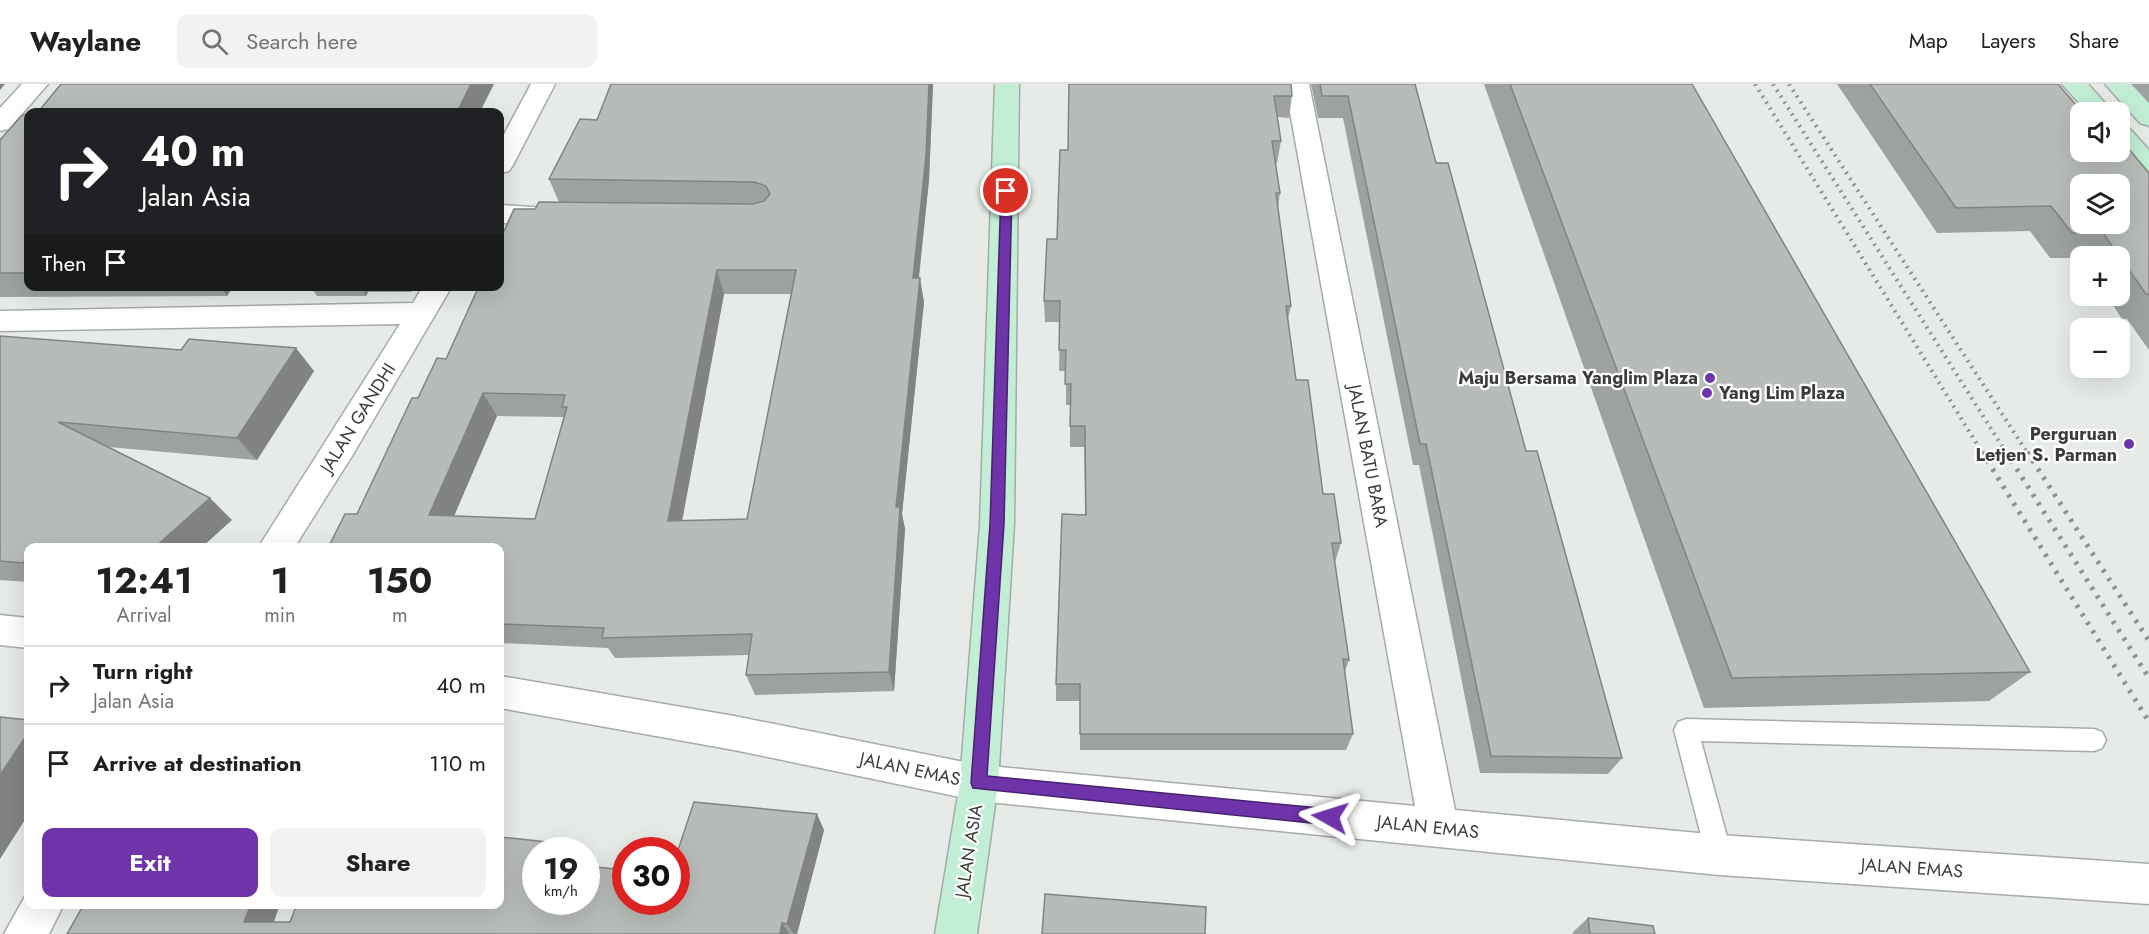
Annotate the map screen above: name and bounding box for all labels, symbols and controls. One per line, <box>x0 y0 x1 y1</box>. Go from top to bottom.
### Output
search box <box>177 14 597 68</box>
text: Waylane <box>30 21 141 62</box>
icon: search <box>198 25 231 58</box>
text: Search here <box>246 25 358 57</box>
text: Map <box>1909 26 1948 56</box>
text: Layers <box>1981 26 2036 56</box>
text: Share <box>2069 26 2119 56</box>
map controls <box>2070 102 2130 378</box>
button: sound <box>2070 102 2130 162</box>
text: 40 m <box>141 121 245 182</box>
icon: right <box>42 132 120 210</box>
pin <box>980 165 1031 216</box>
icon: arrive <box>989 174 1022 207</box>
button: layers <box>2070 174 2130 234</box>
text: Jalan Asia <box>141 177 251 216</box>
icon: arrive <box>99 246 132 279</box>
button: + <box>2070 246 2130 306</box>
text: Then <box>42 247 87 279</box>
button: − <box>2070 318 2130 378</box>
street label: JALAN GANDHI <box>313 358 402 480</box>
place label: Maju Bersama Yanglim Plaza <box>1458 365 1698 391</box>
marker: Maju Bersama Yanglim Plaza <box>1703 371 1717 385</box>
street label: JALAN BATU BARA <box>1341 380 1395 530</box>
place label: Yang Lim Plaza <box>1718 380 1845 406</box>
marker: Yang Lim Plaza <box>1700 386 1714 400</box>
place label: Perguruan Letjen S. Parman <box>1975 421 2117 468</box>
marker: Perguruan Letjen S. Parman <box>2122 437 2136 451</box>
text: 12:41 <box>96 554 193 606</box>
text: 1 <box>271 554 289 606</box>
text: 150 <box>367 554 432 606</box>
text: Arrival <box>117 601 172 630</box>
text: min <box>264 601 295 630</box>
text: m <box>392 601 408 630</box>
text: Turn right <box>93 655 193 687</box>
icon: right <box>42 669 75 702</box>
text: 40 m <box>436 669 486 701</box>
text: Jalan Asia <box>93 687 174 716</box>
street label: JALAN EMAS <box>855 745 963 792</box>
icon: arrive <box>42 747 75 780</box>
text: Arrive at destination <box>93 747 302 779</box>
text: 110 m <box>429 747 486 779</box>
position arrow <box>1298 785 1362 849</box>
street label: JALAN ASIA <box>948 802 989 901</box>
street label: JALAN EMAS <box>1374 809 1480 845</box>
button: Exit <box>42 828 258 897</box>
button: Share <box>270 828 486 897</box>
speed limit sign: 30 <box>612 837 690 915</box>
text: 19 <box>543 847 579 890</box>
street label: JALAN EMAS <box>1858 851 1964 885</box>
text: km/h <box>544 880 578 902</box>

